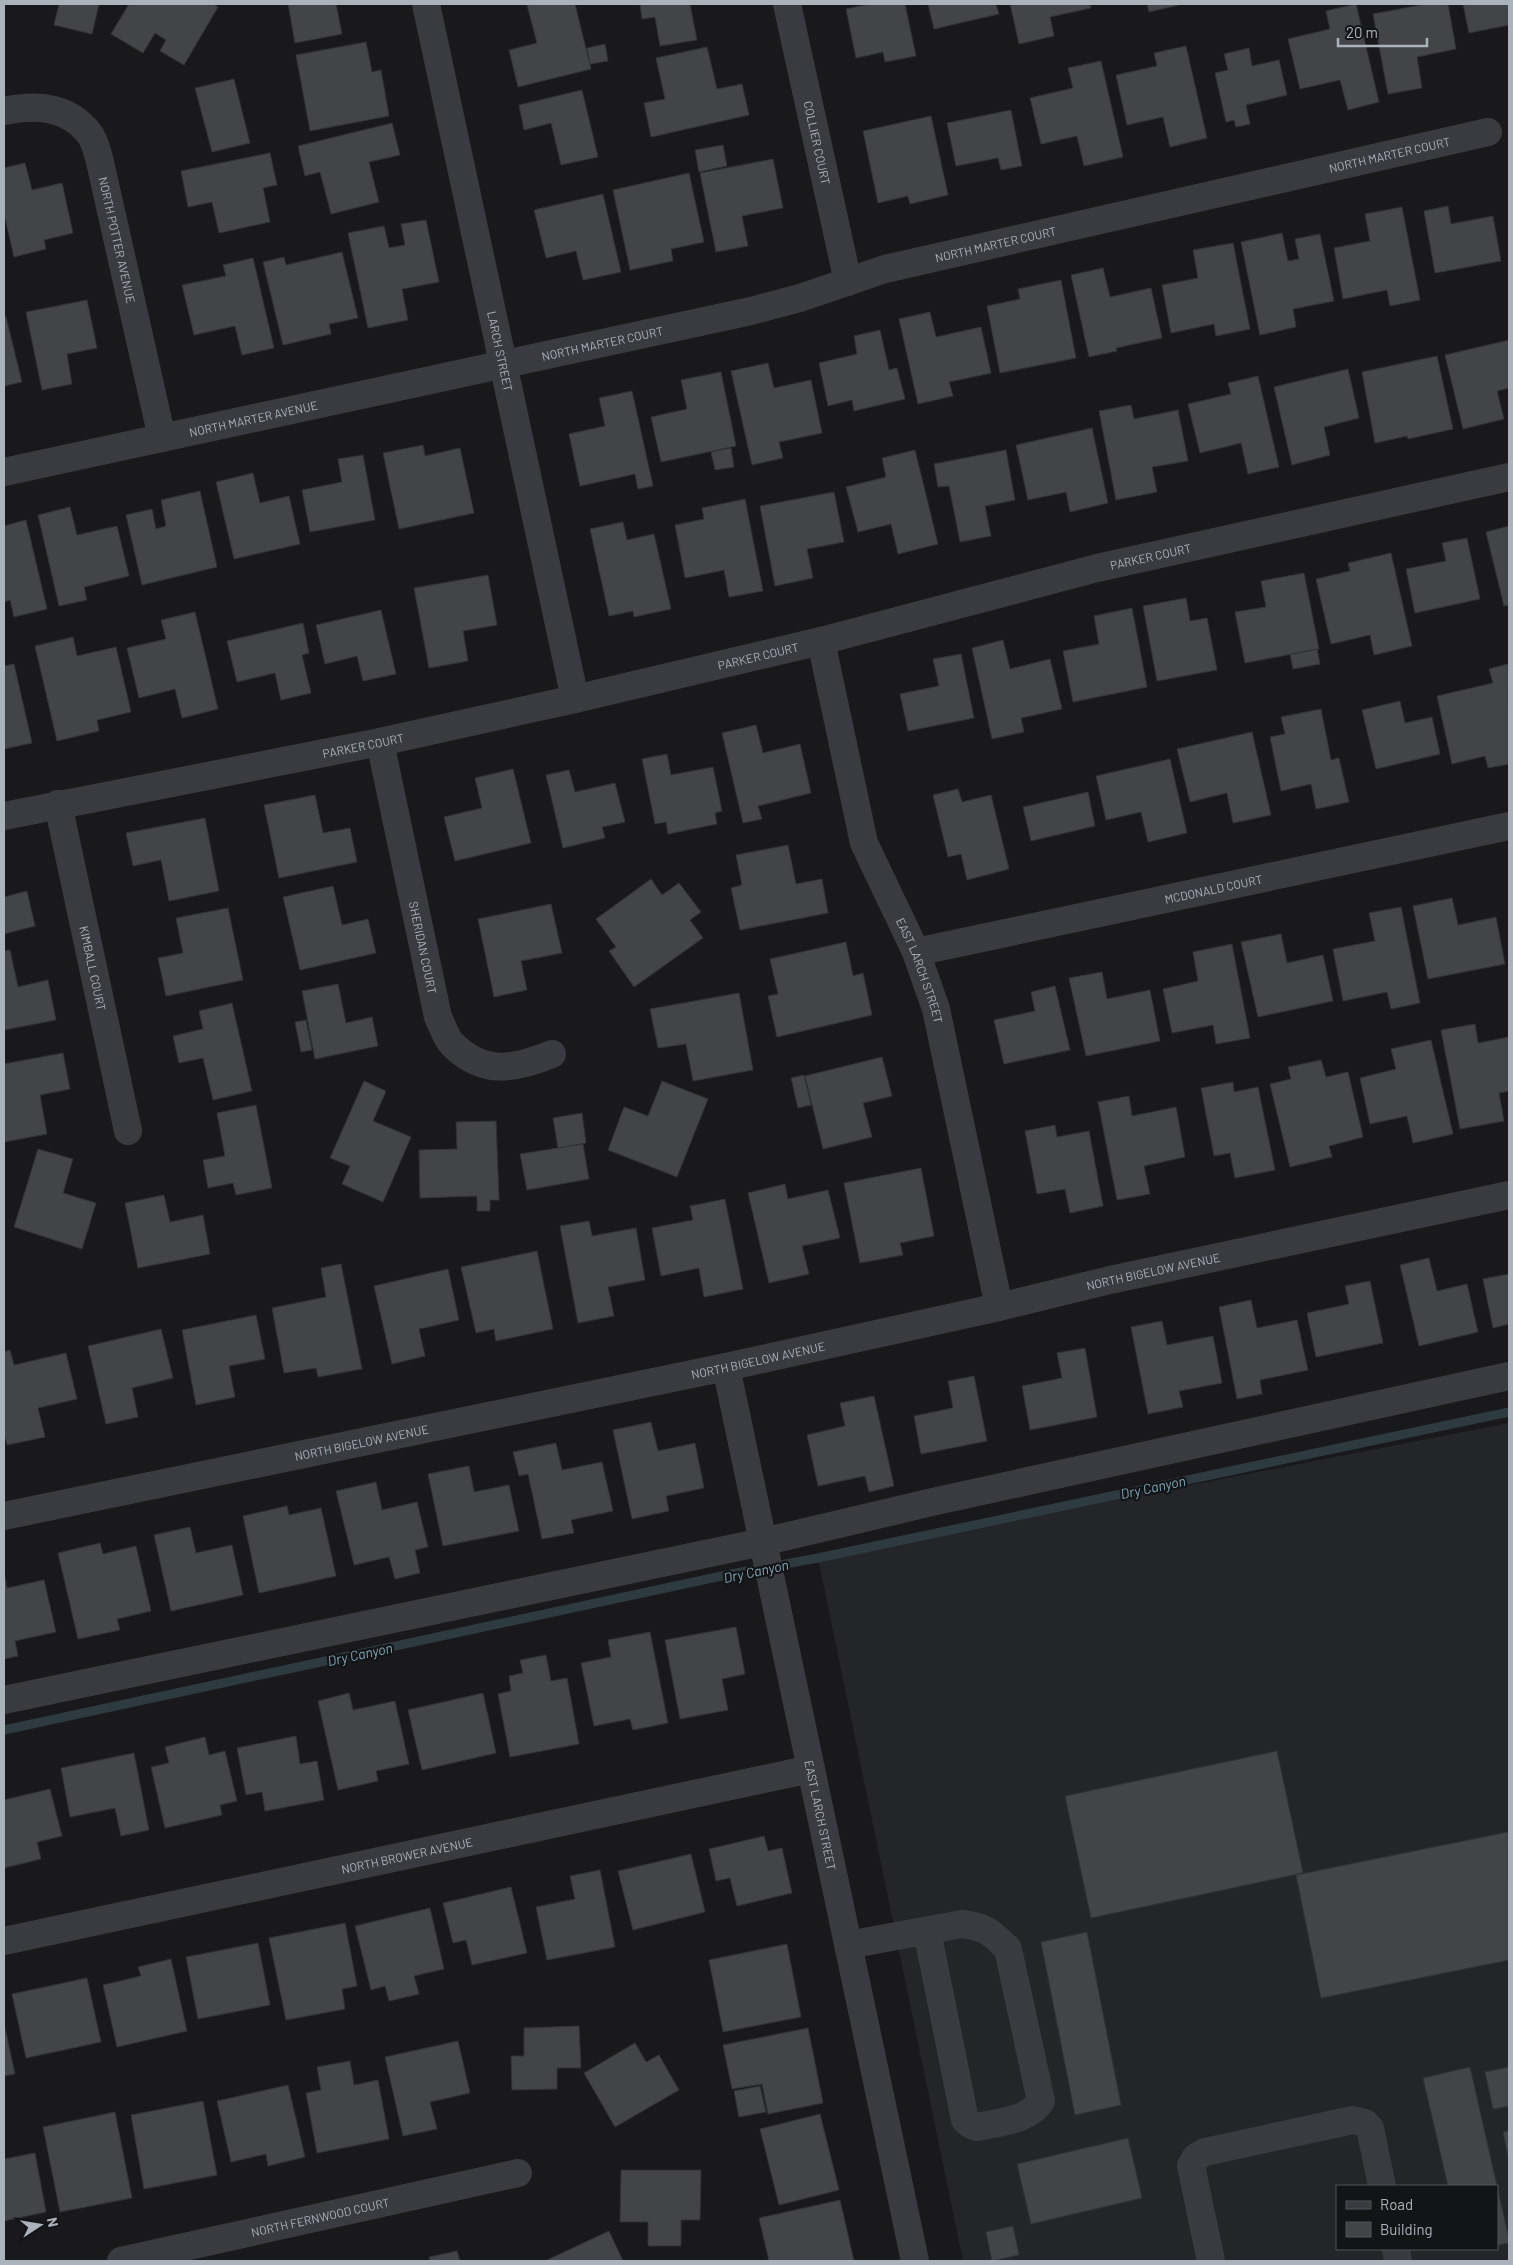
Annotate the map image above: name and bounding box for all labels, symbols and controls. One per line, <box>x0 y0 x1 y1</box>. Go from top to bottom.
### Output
scale bar <box>1338 15 1427 47</box>
text: 20 m <box>1346 23 1378 41</box>
street label: COLLIER COURT <box>801 100 833 186</box>
street label: NORTH MARTER COURT <box>1328 134 1452 175</box>
street label: NORTH POTTER AVENUE <box>97 175 139 305</box>
street label: NORTH MARTER COURT <box>934 223 1058 264</box>
street label: LARCH STREET <box>485 310 516 393</box>
street label: NORTH MARTER COURT <box>540 323 664 363</box>
street label: NORTH MARTER AVENUE <box>188 398 319 439</box>
street label: PARKER COURT <box>1109 540 1193 572</box>
street label: PARKER COURT <box>716 640 800 672</box>
street label: PARKER COURT <box>321 730 405 760</box>
street label: MCDONALD COURT <box>1163 872 1264 906</box>
street label: SHERIDAN COURT <box>407 900 440 995</box>
street label: EAST LARCH STREET <box>894 915 946 1025</box>
street label: KIMBALL COURT <box>77 925 109 1012</box>
street label: NORTH BIGELOW AVENUE <box>1085 1250 1221 1293</box>
street label: NORTH BIGELOW AVENUE <box>690 1338 826 1381</box>
street label: NORTH BIGELOW AVENUE <box>293 1422 430 1463</box>
water label: Dry Canyon <box>1119 1472 1187 1502</box>
water label: Dry Canyon <box>722 1556 790 1586</box>
water label: Dry Canyon <box>326 1639 394 1669</box>
street label: EAST LARCH STREET <box>802 1759 839 1871</box>
street label: NORTH BROWER AVENUE <box>340 1834 474 1876</box>
legend <box>1336 2185 1498 2250</box>
street label: NORTH FERNWOOD COURT <box>250 2195 391 2239</box>
text: Road <box>1380 2195 1413 2213</box>
north arrow <box>15 2200 65 2250</box>
text: N <box>44 2216 62 2229</box>
text: Building <box>1380 2220 1433 2238</box>

